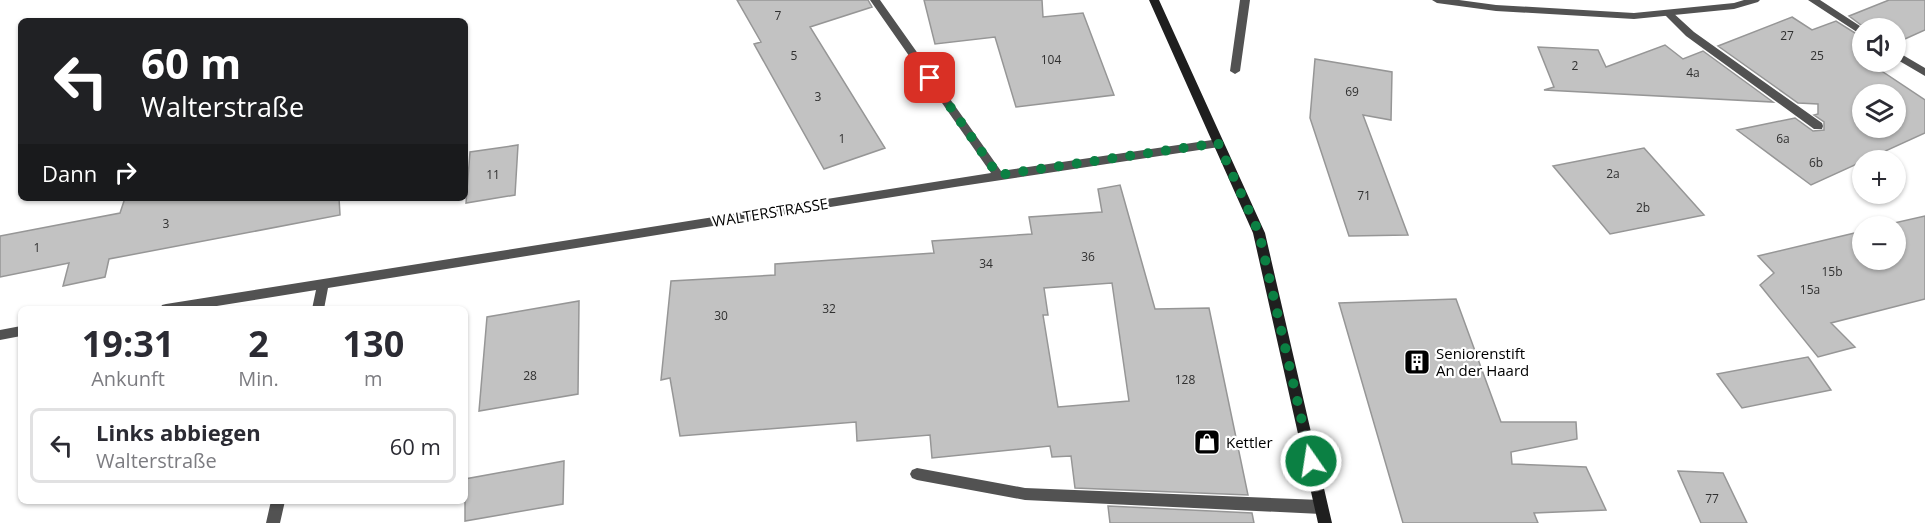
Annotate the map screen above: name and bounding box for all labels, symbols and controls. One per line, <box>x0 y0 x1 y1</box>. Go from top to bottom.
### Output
house number: 7 <box>775 7 782 24</box>
map controls <box>1852 18 1906 270</box>
button: sound <box>1852 18 1906 72</box>
house number: 27 <box>1780 27 1794 44</box>
text: 60 m <box>141 34 241 91</box>
icon: left <box>42 42 120 120</box>
house number: 5 <box>791 47 798 64</box>
house number: 25 <box>1810 47 1824 64</box>
house number: 104 <box>1041 51 1061 68</box>
pin <box>904 52 955 103</box>
house number: 2 <box>1572 57 1579 74</box>
icon: arrive <box>913 61 946 94</box>
house number: 4a <box>1686 64 1700 81</box>
house number: 69 <box>1345 83 1359 100</box>
button: layers <box>1852 84 1906 138</box>
text: Walterstraße <box>141 88 304 125</box>
house number: 3 <box>815 88 822 105</box>
house number: 1 <box>839 130 845 147</box>
house number: 6a <box>1776 130 1790 147</box>
button: + <box>1852 150 1906 204</box>
house number: 6b <box>1809 154 1823 171</box>
icon: right <box>109 156 142 189</box>
text: Dann <box>42 158 97 188</box>
house number: 2a <box>1606 165 1620 182</box>
house number: 11 <box>486 166 500 183</box>
house number: 71 <box>1357 187 1371 204</box>
street label: WALTERSTRASSE <box>711 193 829 231</box>
house number: 2b <box>1636 199 1650 216</box>
house number: 3 <box>163 215 170 232</box>
button: − <box>1852 216 1906 270</box>
house number: 1 <box>34 239 40 256</box>
house number: 36 <box>1081 248 1095 265</box>
house number: 34 <box>979 255 993 272</box>
house number: 15b <box>1821 263 1843 280</box>
house number: 15a <box>1800 281 1820 298</box>
house number: 32 <box>822 300 836 317</box>
house number: 30 <box>714 307 728 324</box>
text: 19:31 <box>82 319 174 368</box>
text: 2 <box>248 319 269 368</box>
text: 130 <box>342 319 404 368</box>
place label: Seniorenstift An der Haard <box>1436 343 1529 380</box>
building icon: Seniorenstift An der Haard <box>1402 347 1432 377</box>
text: Ankunft <box>91 365 165 392</box>
text: Min. <box>238 365 279 392</box>
text: m <box>364 365 383 392</box>
house number: 28 <box>523 367 537 384</box>
house number: 128 <box>1175 371 1195 388</box>
text: Links abbiegen <box>96 417 261 447</box>
shop icon: Kettler <box>1192 427 1222 457</box>
icon: left <box>45 429 78 462</box>
position arrow <box>1279 429 1343 493</box>
text: 60 m <box>390 431 441 461</box>
place label: Kettler <box>1226 432 1273 452</box>
text: Walterstraße <box>96 447 217 474</box>
house number: 77 <box>1705 490 1719 507</box>

